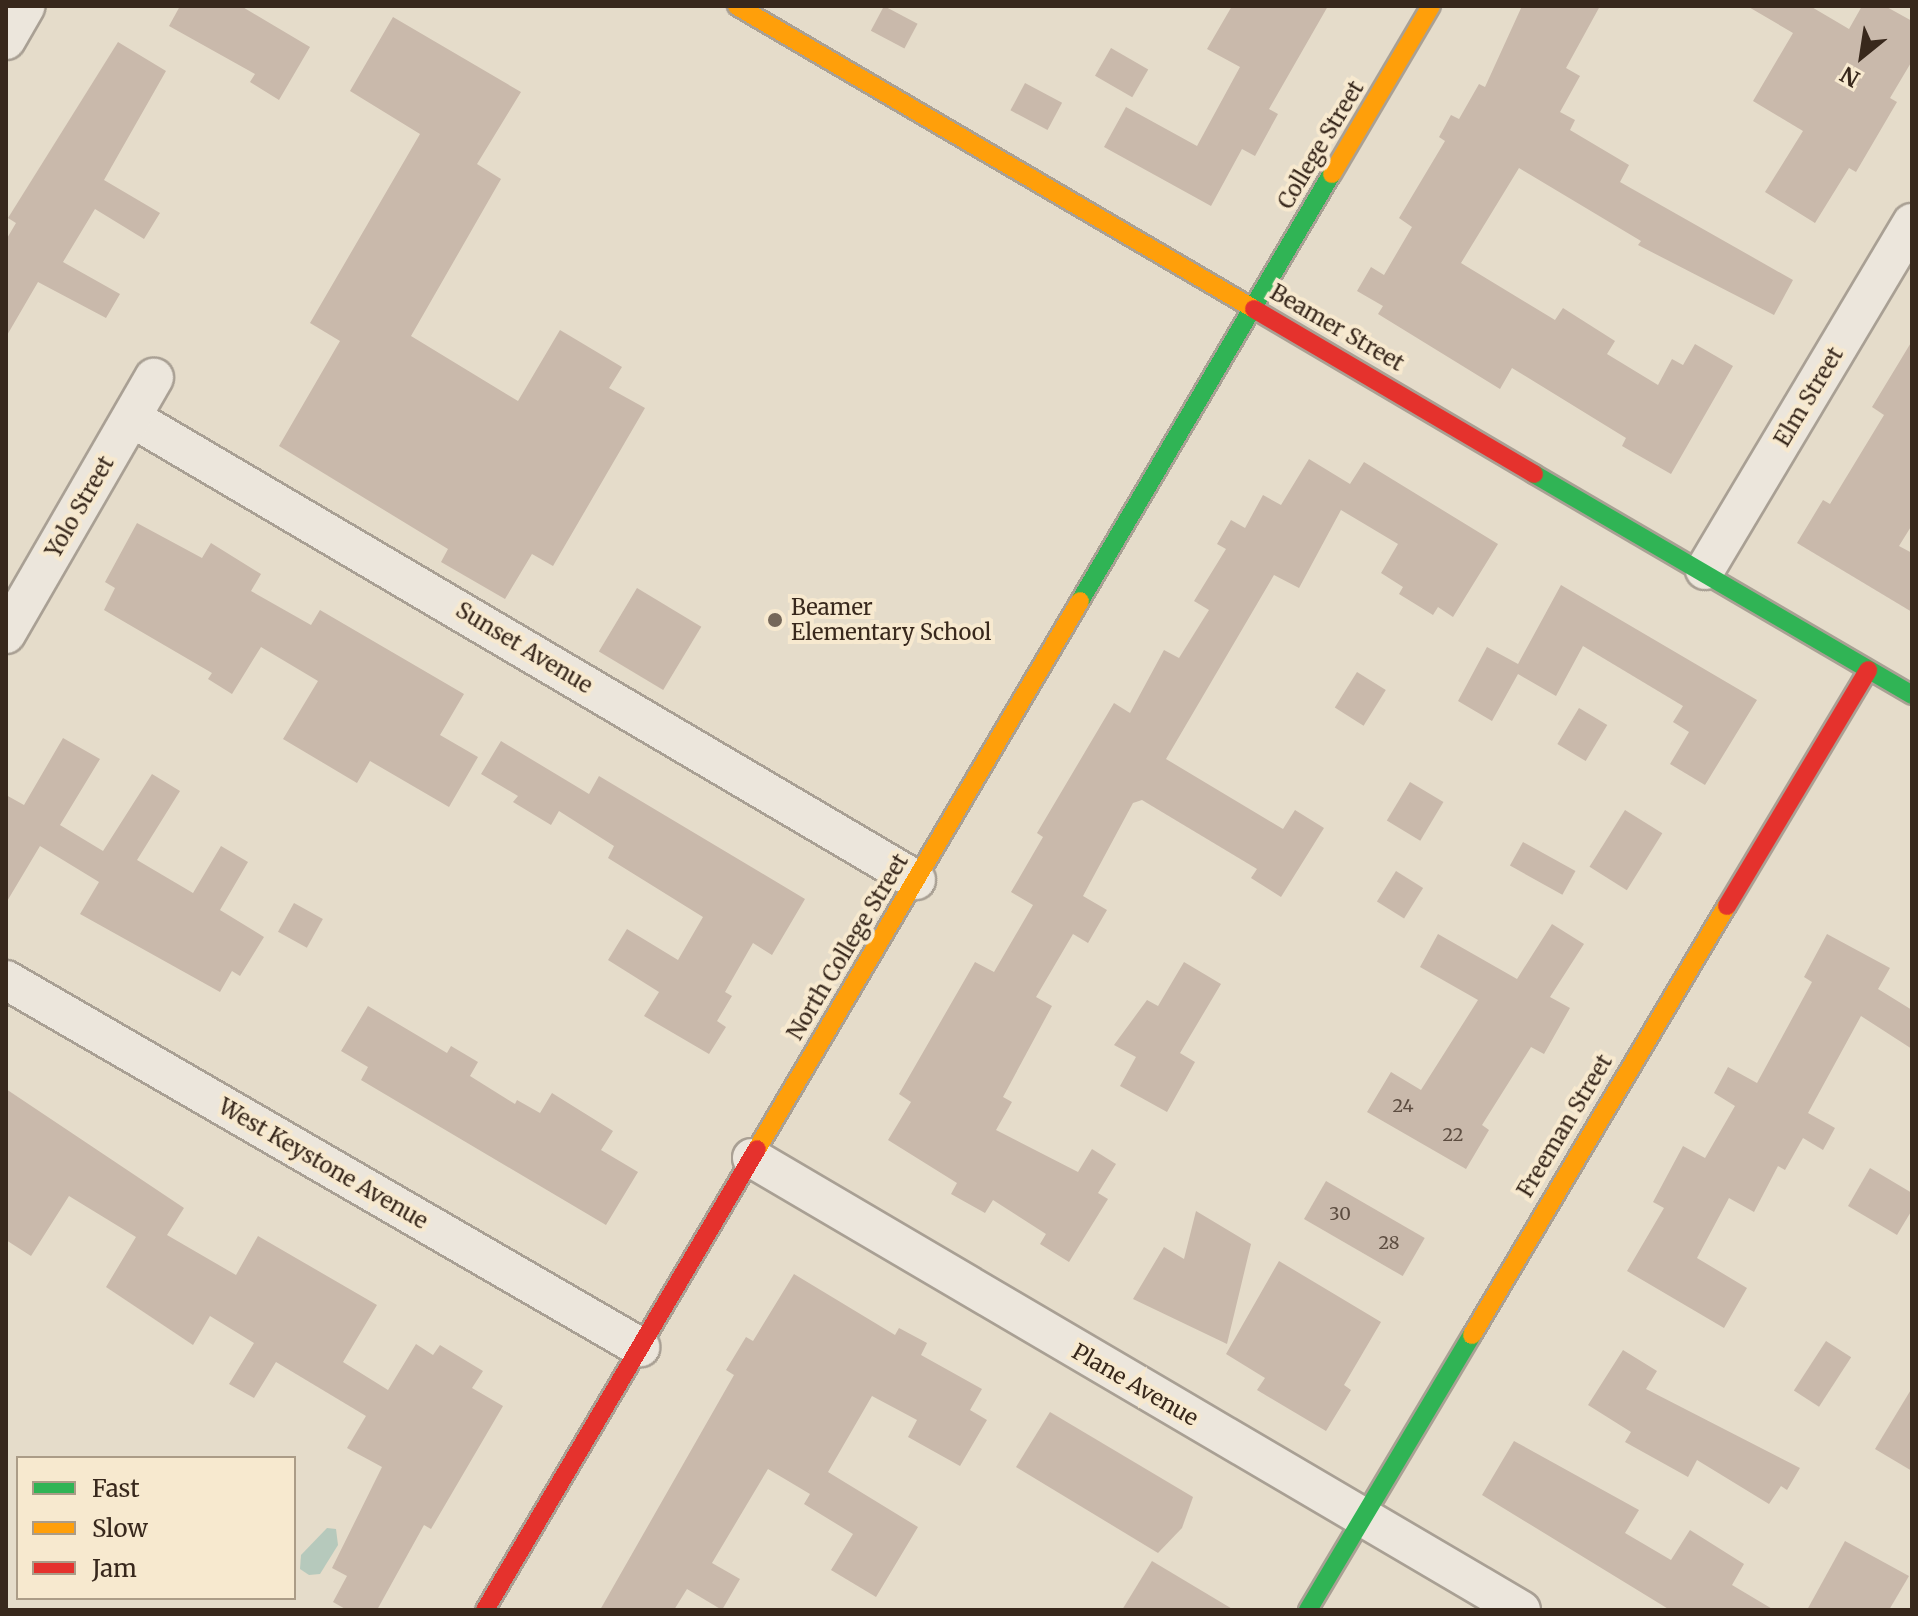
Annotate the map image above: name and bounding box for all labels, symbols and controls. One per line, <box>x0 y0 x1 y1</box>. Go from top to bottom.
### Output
north arrow <box>1822 16 1902 96</box>
text: N <box>1835 60 1865 93</box>
street label: College Street <box>1272 76 1370 214</box>
street label: Beamer Street <box>1266 279 1408 377</box>
street label: Elm Street <box>1769 343 1849 451</box>
street label: Yolo Street <box>40 452 120 562</box>
place label: Beamer Elementary School <box>791 594 991 646</box>
street label: Sunset Avenue <box>451 597 597 699</box>
marker: Beamer Elementary School <box>766 611 784 629</box>
street label: North College Street <box>782 849 914 1045</box>
street label: Freeman Street <box>1512 1050 1618 1202</box>
street label: West Keystone Avenue <box>214 1093 432 1235</box>
house number: 24 <box>1392 1095 1414 1117</box>
house number: 22 <box>1442 1124 1464 1146</box>
house number: 30 <box>1329 1203 1351 1225</box>
house number: 28 <box>1378 1232 1400 1254</box>
street label: Plane Avenue <box>1067 1338 1203 1432</box>
legend <box>16 1456 296 1600</box>
text: Fast <box>92 1473 140 1504</box>
text: Slow <box>92 1513 148 1544</box>
text: Jam <box>92 1553 137 1584</box>

